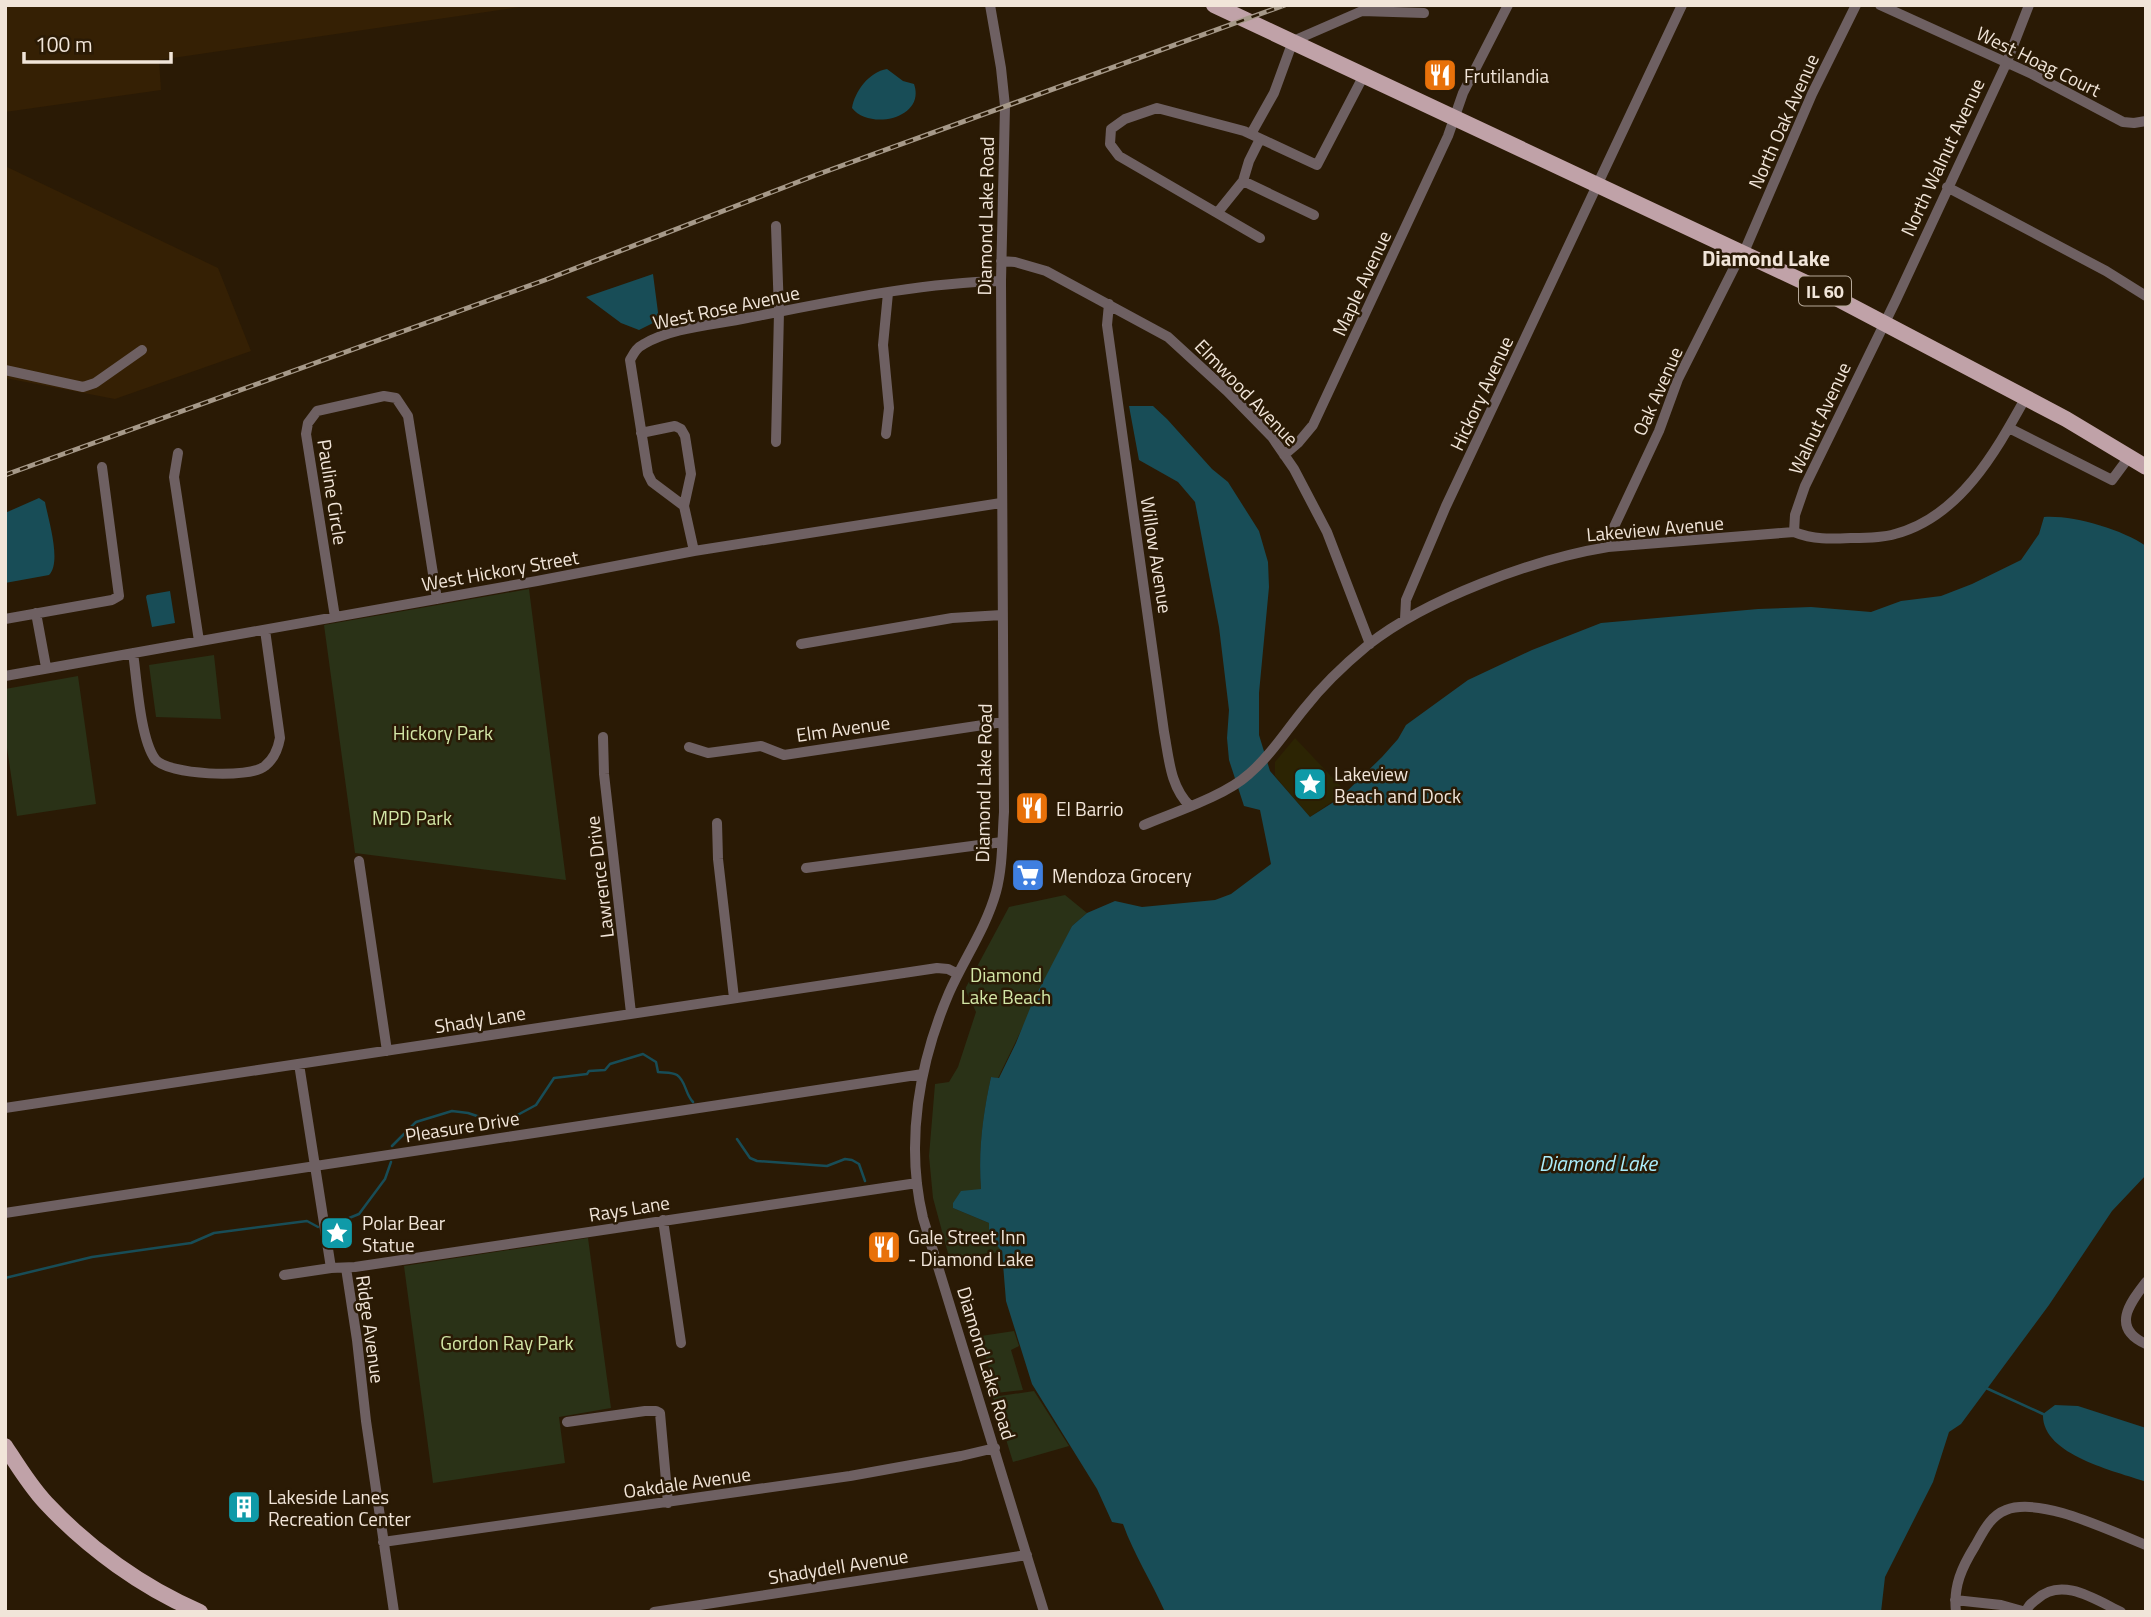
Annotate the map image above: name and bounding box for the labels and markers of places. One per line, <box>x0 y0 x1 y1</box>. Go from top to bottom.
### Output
restaurant icon: Frutilandia <box>1421 56 1459 94</box>
place label: Frutilandia <box>1464 61 1549 90</box>
place label: Lakeview Beach and Dock <box>1334 759 1461 810</box>
place icon: Lakeview Beach and Dock <box>1291 765 1329 803</box>
restaurant icon: El Barrio <box>1013 789 1051 827</box>
place label: El Barrio <box>1056 794 1124 823</box>
supermarket icon: Mendoza Grocery <box>1009 856 1047 894</box>
place label: Mendoza Grocery <box>1052 861 1192 890</box>
place label: Polar Bear Statue <box>362 1208 446 1259</box>
place icon: Polar Bear Statue <box>318 1214 356 1252</box>
place label: Gale Street Inn - Diamond Lake <box>908 1222 1034 1273</box>
restaurant icon: Gale Street Inn - Diamond Lake <box>865 1228 903 1266</box>
place label: Lakeside Lanes Recreation Center <box>268 1482 411 1533</box>
building icon: Lakeside Lanes Recreation Center <box>225 1488 263 1526</box>

